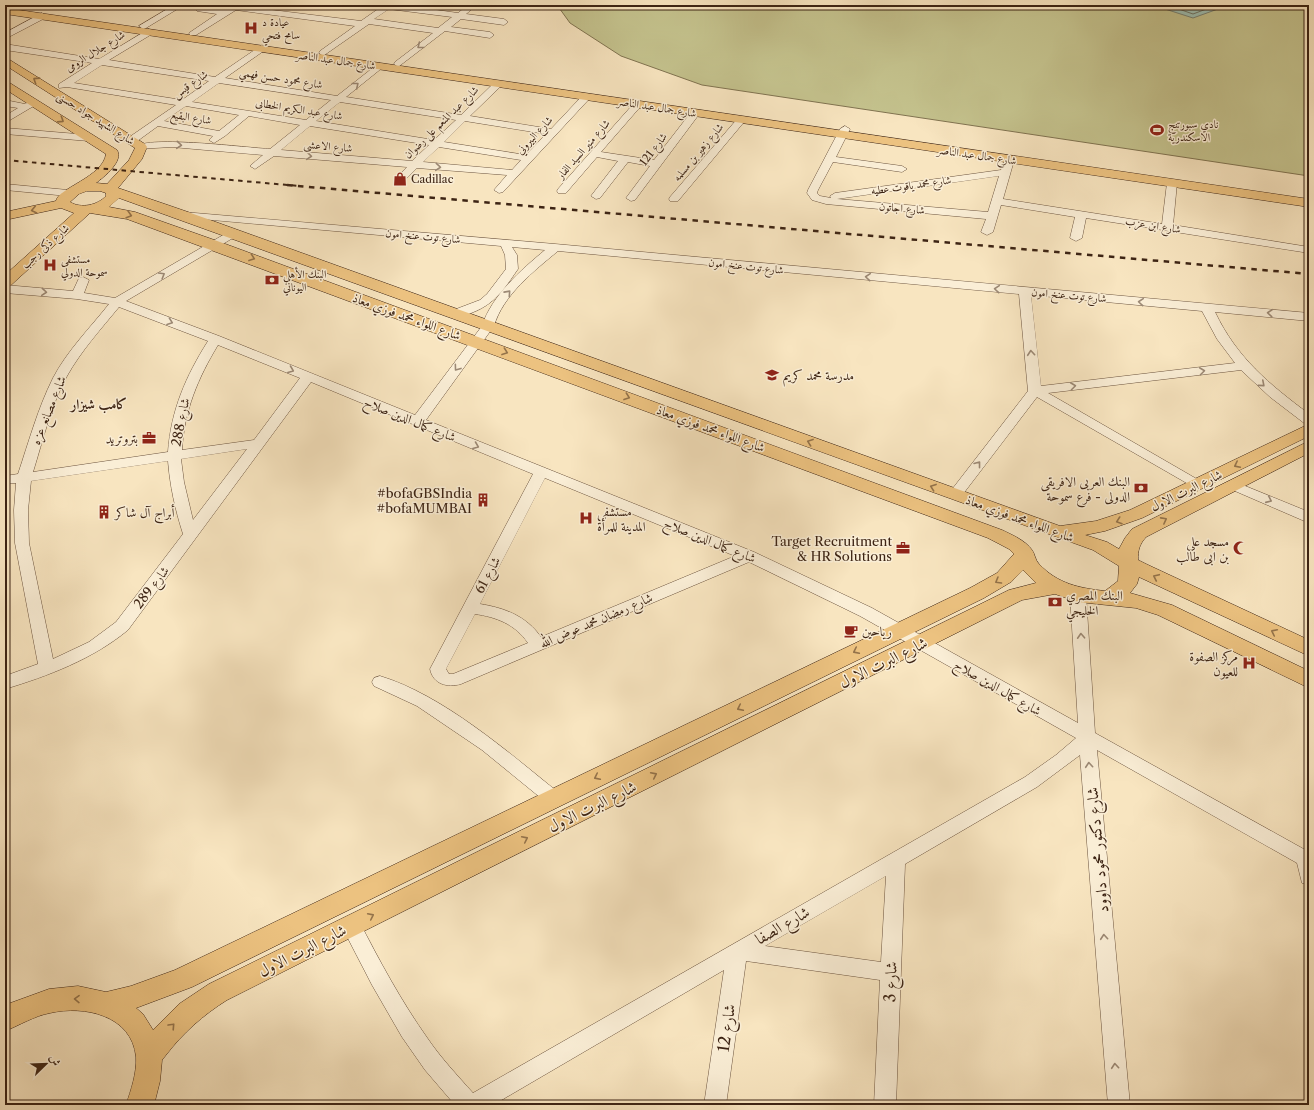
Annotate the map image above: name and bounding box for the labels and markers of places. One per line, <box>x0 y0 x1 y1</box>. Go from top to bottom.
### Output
place label: عيادة د سامح فتحي <box>262 15 300 46</box>
hospital icon: عيادة د سامح فتحي <box>243 20 259 36</box>
place label: نادي سبورتنج الاسكندرية <box>1168 117 1218 144</box>
sports icon: نادي سبورتنج الاسكندرية <box>1149 122 1165 138</box>
shop icon: Cadillac <box>392 171 408 187</box>
place label: Cadillac <box>411 172 454 186</box>
place label: مستشفى سموحة الدولي <box>61 252 108 281</box>
hospital icon: مستشفى سموحة الدولي <box>42 257 58 273</box>
place label: البنك الأهلي اليوناني <box>283 266 326 296</box>
bank icon: البنك الأهلي اليوناني <box>264 272 280 288</box>
school or university icon: مدرسة محمد كريم <box>764 367 780 383</box>
place label: مدرسة محمد كريم <box>783 367 854 387</box>
place label: بتروتريد <box>106 430 138 447</box>
office icon: بتروتريد <box>141 430 157 446</box>
place label: البنك العربى الافريقى الدولى - فرع سموحة <box>1041 473 1130 508</box>
bank icon: البنك العربى الافريقى الدولى - فرع سموحة <box>1133 480 1149 496</box>
place label: #bofaGBSIndia #bofaMUMBAI <box>376 485 472 516</box>
building icon: #bofaGBSIndia #bofaMUMBAI <box>475 492 491 508</box>
place label: مستشفى المدينة للمرأة <box>597 503 646 535</box>
building icon: أبراج آل شاكر <box>96 504 112 520</box>
place label: أبراج آل شاكر <box>113 504 175 524</box>
hospital icon: مستشفى المدينة للمرأة <box>578 510 594 526</box>
place label: Target Recruitment & HR Solutions <box>771 533 892 564</box>
place label: مسجد على بن ابى طالب <box>1176 533 1230 566</box>
office icon: Target Recruitment & HR Solutions <box>895 540 911 556</box>
mosque icon: مسجد على بن ابى طالب <box>1232 540 1248 556</box>
place label: البنك المصري الخليجي <box>1066 587 1123 623</box>
bank icon: البنك المصري الخليجي <box>1047 594 1063 610</box>
cafe icon: رياحين <box>843 623 859 639</box>
place label: رياحين <box>862 623 892 640</box>
place label: مركز الصفوة للعيون <box>1189 648 1238 680</box>
hospital icon: مركز الصفوة للعيون <box>1241 655 1257 671</box>

